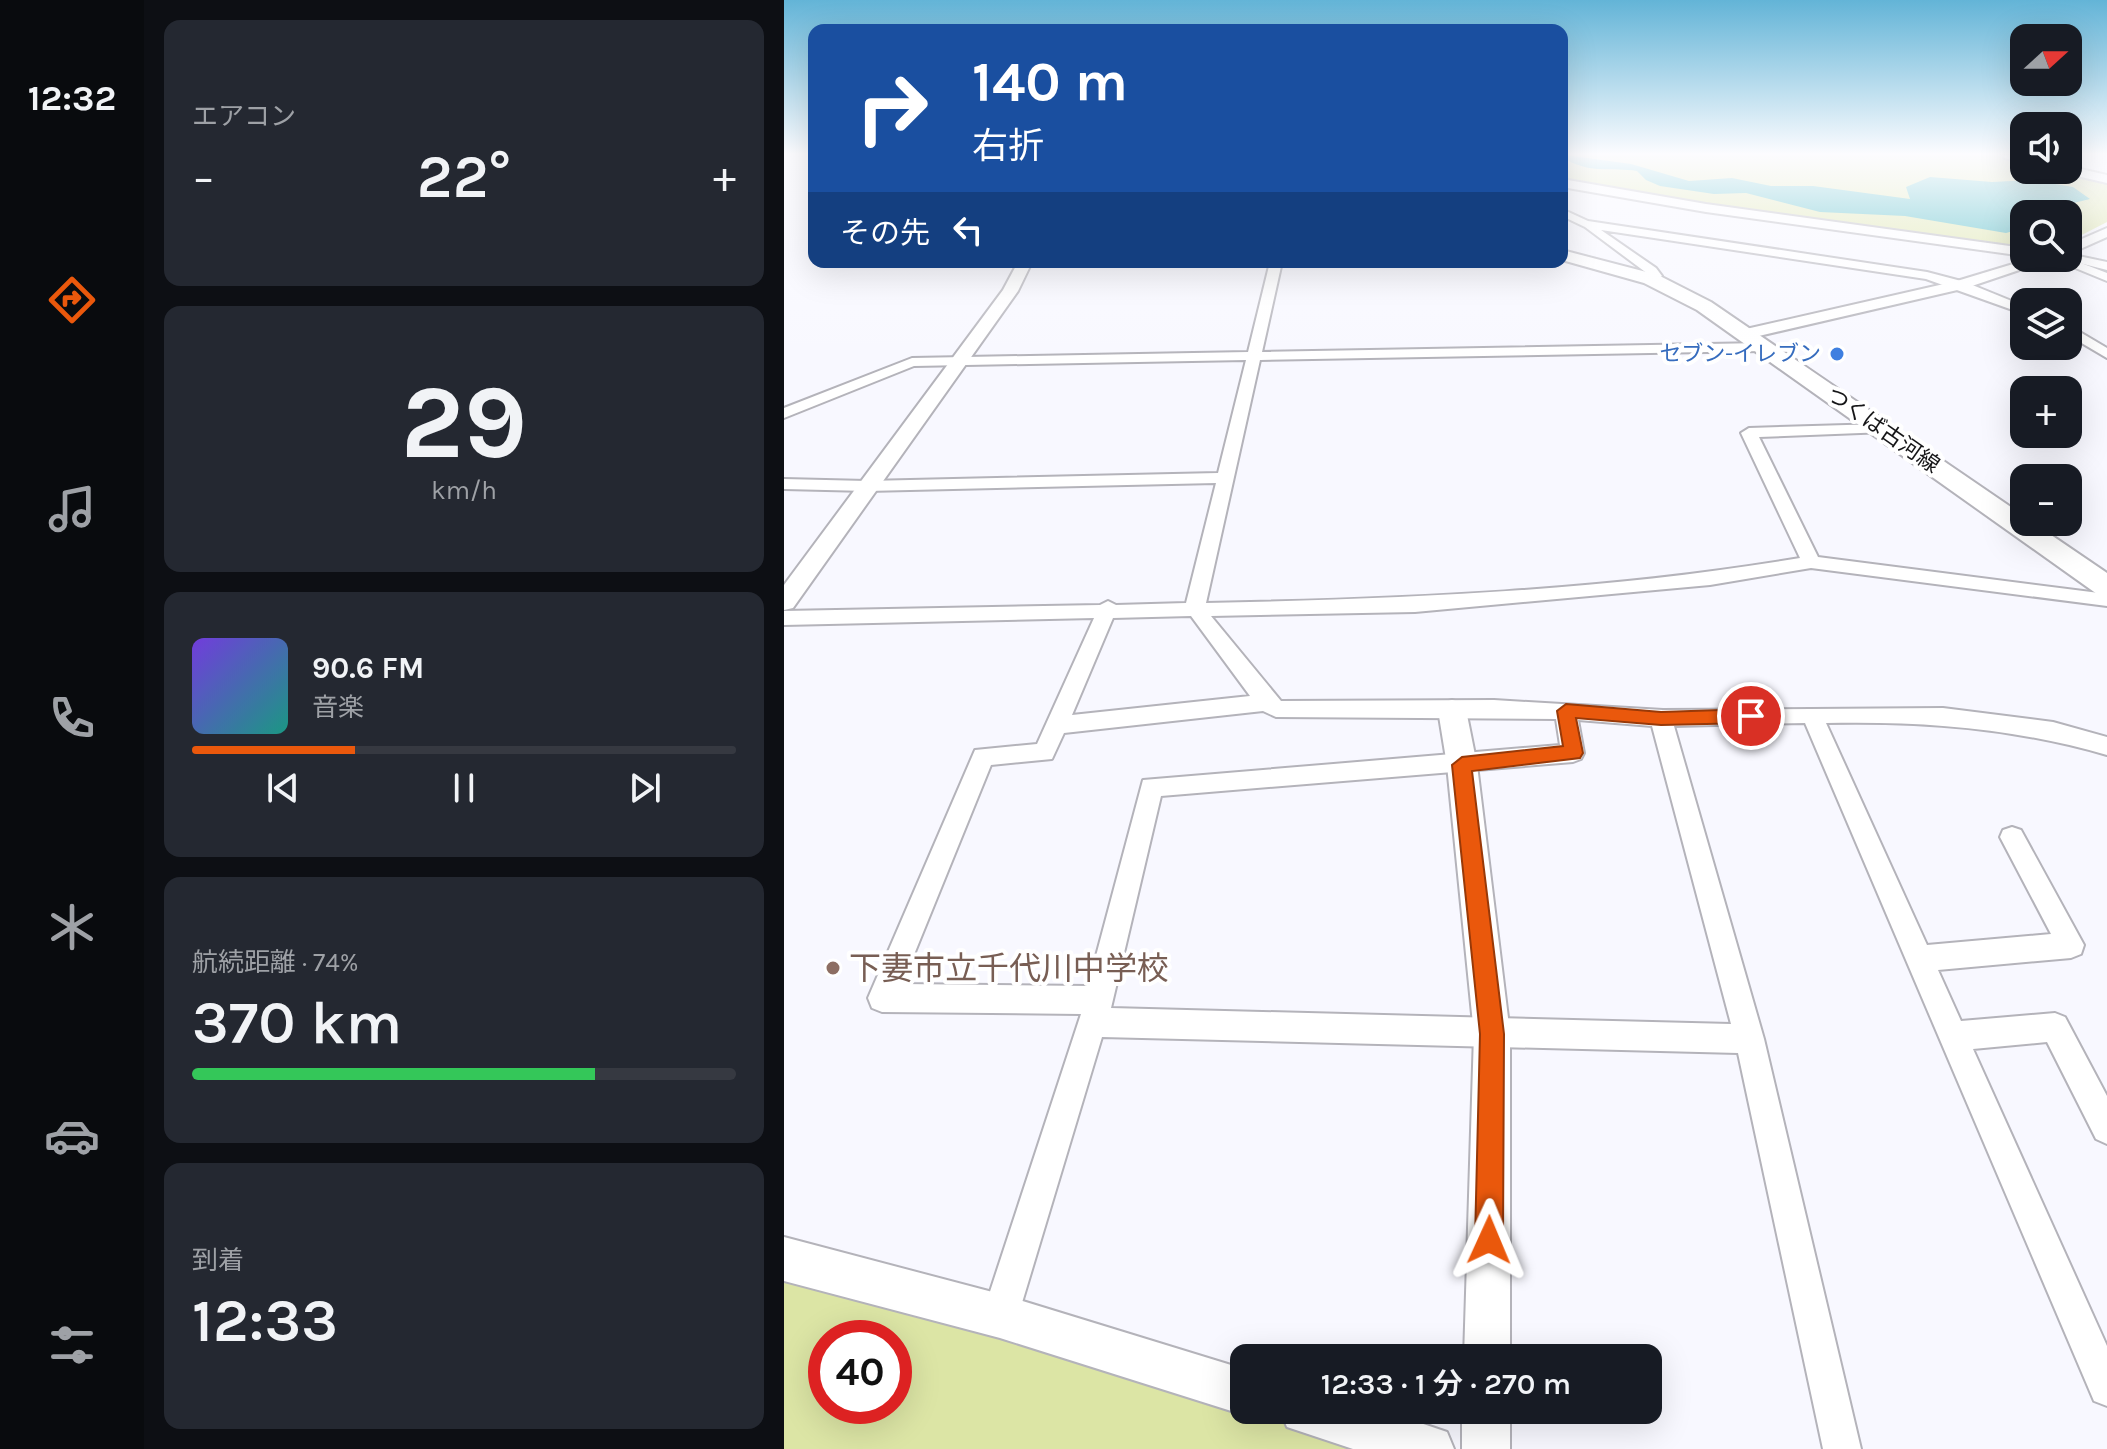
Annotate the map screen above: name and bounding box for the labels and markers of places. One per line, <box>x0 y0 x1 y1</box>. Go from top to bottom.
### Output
place label: セブン-イレブン <box>1659 341 1821 367</box>
marker: セブン-イレブン <box>1828 345 1846 363</box>
pin <box>1717 682 1785 750</box>
place label: 下妻市立千代川中学校 <box>849 950 1169 987</box>
marker: 下妻市立千代川中学校 <box>824 959 842 977</box>

